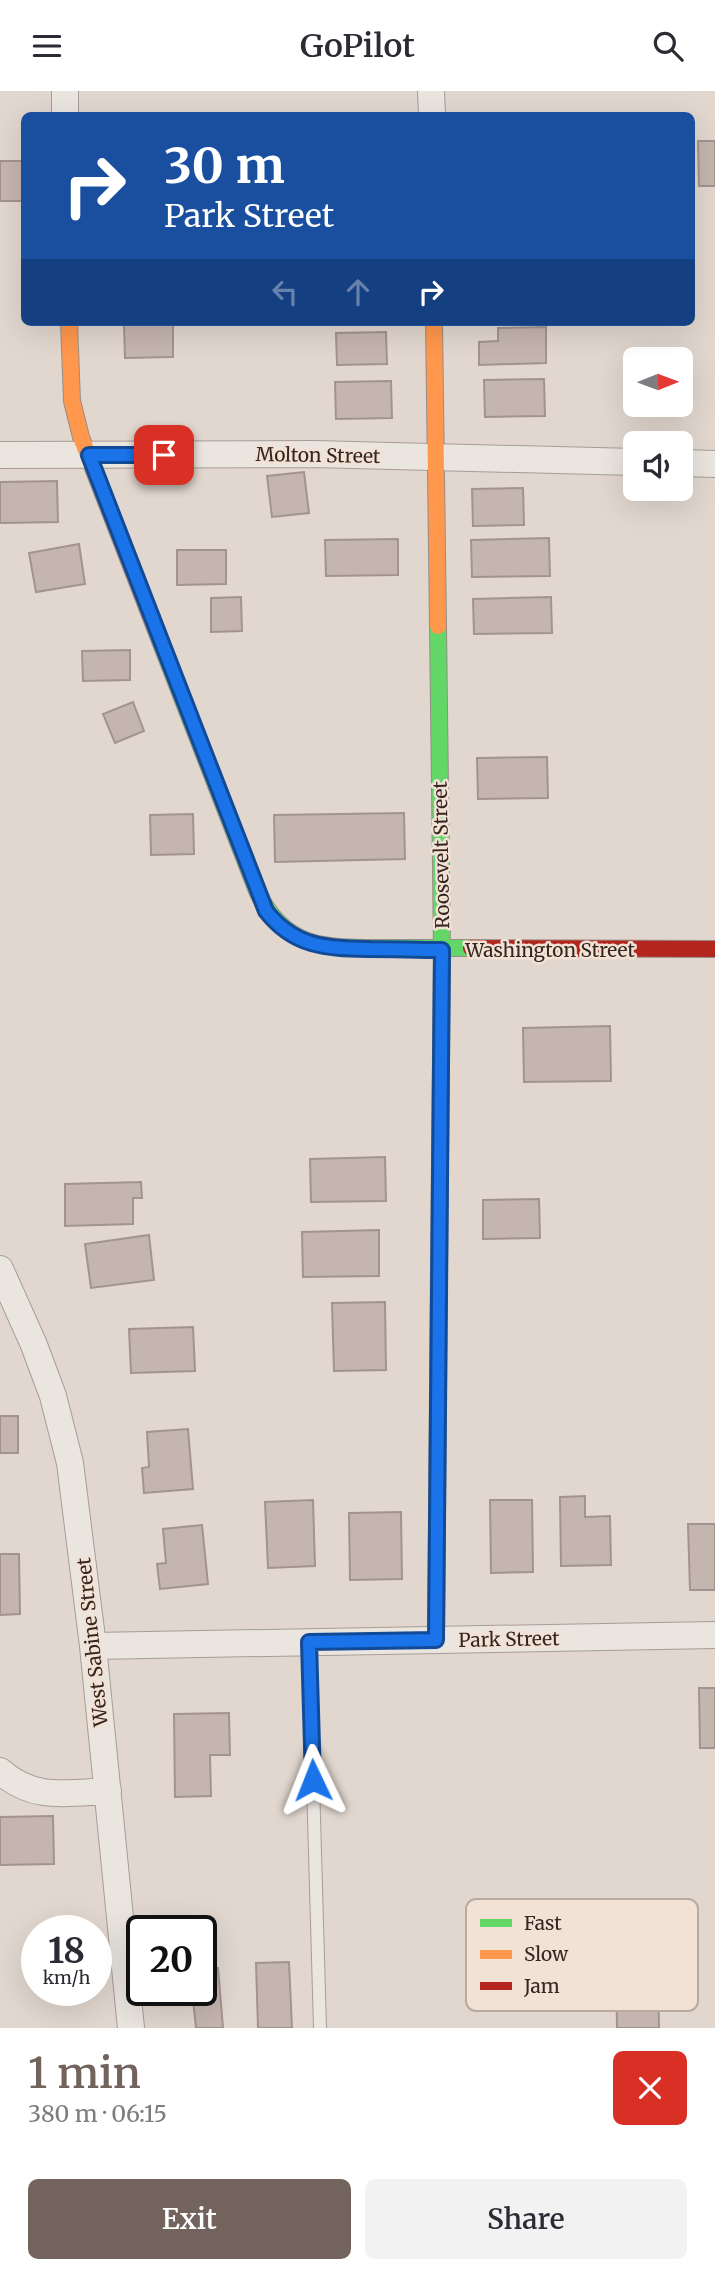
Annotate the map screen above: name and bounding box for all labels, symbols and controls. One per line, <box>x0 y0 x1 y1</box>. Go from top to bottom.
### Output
text: GoPilot <box>300 26 415 66</box>
icon: menu <box>28 27 66 65</box>
icon: search <box>649 27 687 65</box>
text: 30 m <box>164 135 285 196</box>
icon: right <box>49 140 140 231</box>
text: Park Street <box>164 196 334 236</box>
icon: left <box>266 273 304 311</box>
icon: ahead <box>339 273 377 311</box>
icon: right <box>412 273 450 311</box>
north arrow <box>623 347 693 417</box>
map controls <box>623 347 693 501</box>
pin <box>134 425 194 485</box>
button: sound <box>623 431 693 501</box>
icon: arrive <box>145 436 183 474</box>
street label: Molton Street <box>255 442 381 468</box>
street label: Roosevelt Street <box>428 780 454 929</box>
street label: Washington Street <box>464 938 635 962</box>
street label: West Sabine Street <box>71 1556 113 1729</box>
street label: Park Street <box>458 1626 560 1652</box>
position arrow <box>276 1743 350 1817</box>
legend <box>466 1899 698 2011</box>
text: Fast <box>524 1911 562 1935</box>
speed limit sign: 20 <box>126 1915 217 2006</box>
text: 18 <box>48 1929 85 1973</box>
text: Slow <box>524 1942 569 1966</box>
text: km/h <box>43 1966 90 1989</box>
text: Jam <box>523 1974 560 1998</box>
text: 1 min <box>28 2047 141 2099</box>
button: close <box>613 2051 687 2125</box>
text: 380 m · 06:15 <box>28 2099 167 2128</box>
button: Exit <box>28 2179 351 2259</box>
button: Share <box>365 2179 687 2259</box>

